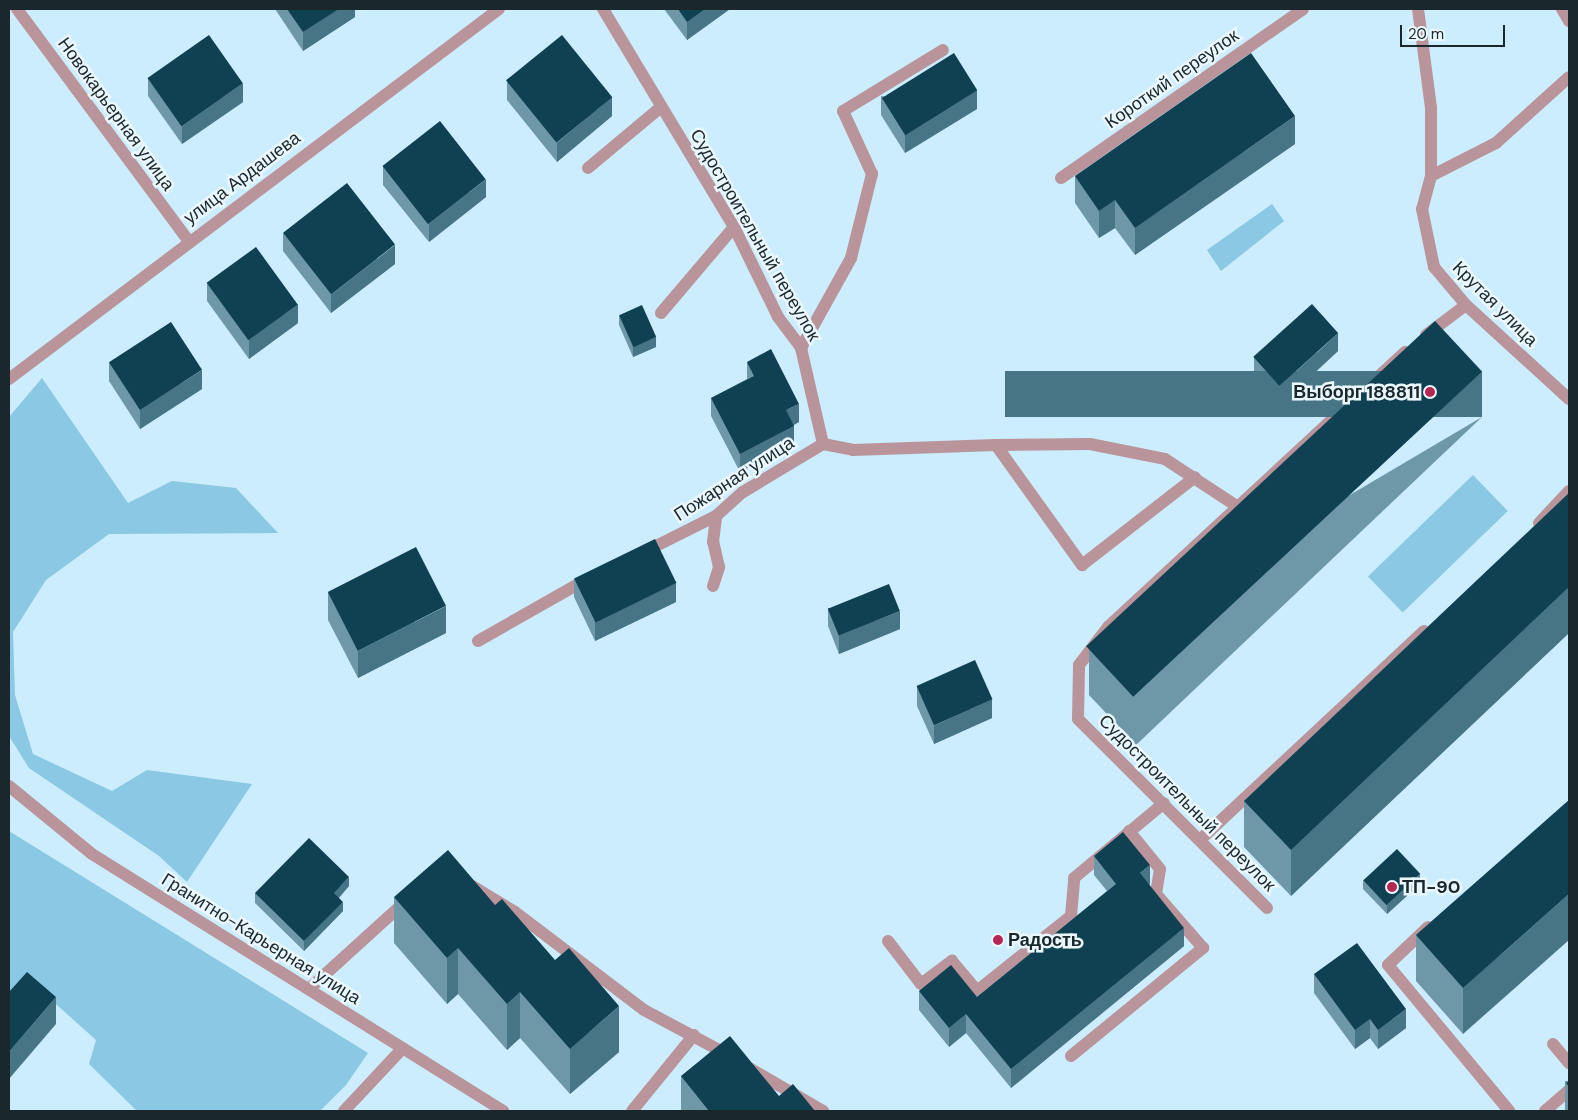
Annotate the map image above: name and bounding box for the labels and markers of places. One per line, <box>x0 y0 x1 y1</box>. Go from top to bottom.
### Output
place label: Выборг 188811 <box>1293 381 1420 403</box>
marker: Выборг 188811 <box>1424 386 1436 398</box>
place label: ТП-90 <box>1402 876 1460 898</box>
marker: ТП-90 <box>1386 881 1398 893</box>
place label: Радость <box>1008 929 1082 951</box>
marker: Радость <box>992 934 1004 946</box>

